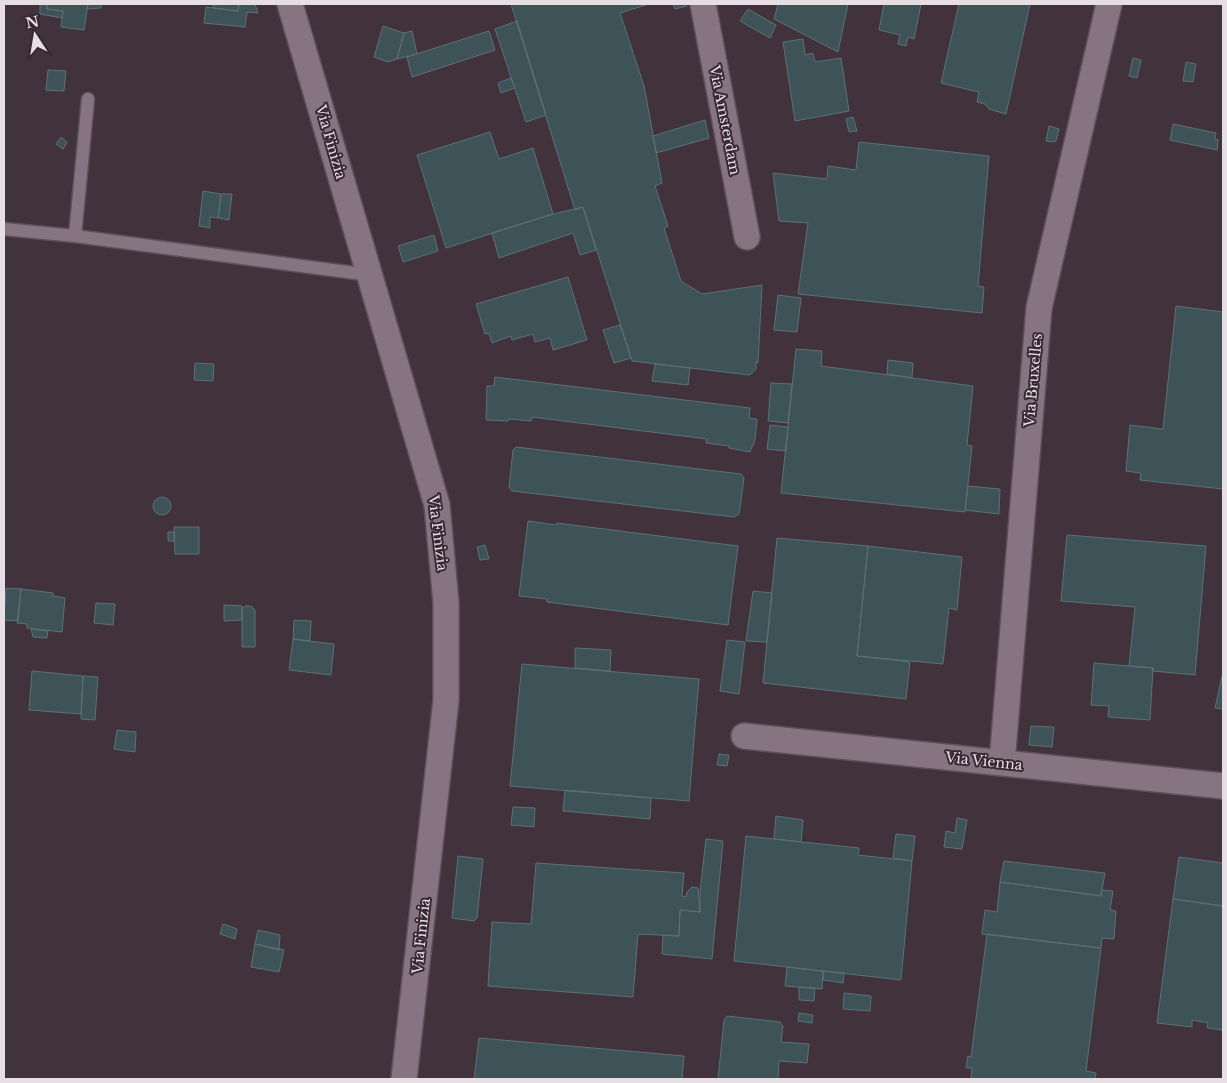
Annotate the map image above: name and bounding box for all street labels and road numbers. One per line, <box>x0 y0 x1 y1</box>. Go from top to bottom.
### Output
street label: Via Amsterdam <box>705 63 744 176</box>
street label: Via Finizia <box>312 102 350 181</box>
street label: Via Bruxelles <box>1020 333 1046 428</box>
street label: Via Finizia <box>424 493 452 572</box>
street label: Via Vienna <box>944 748 1024 774</box>
street label: Via Finizia <box>408 897 434 976</box>

